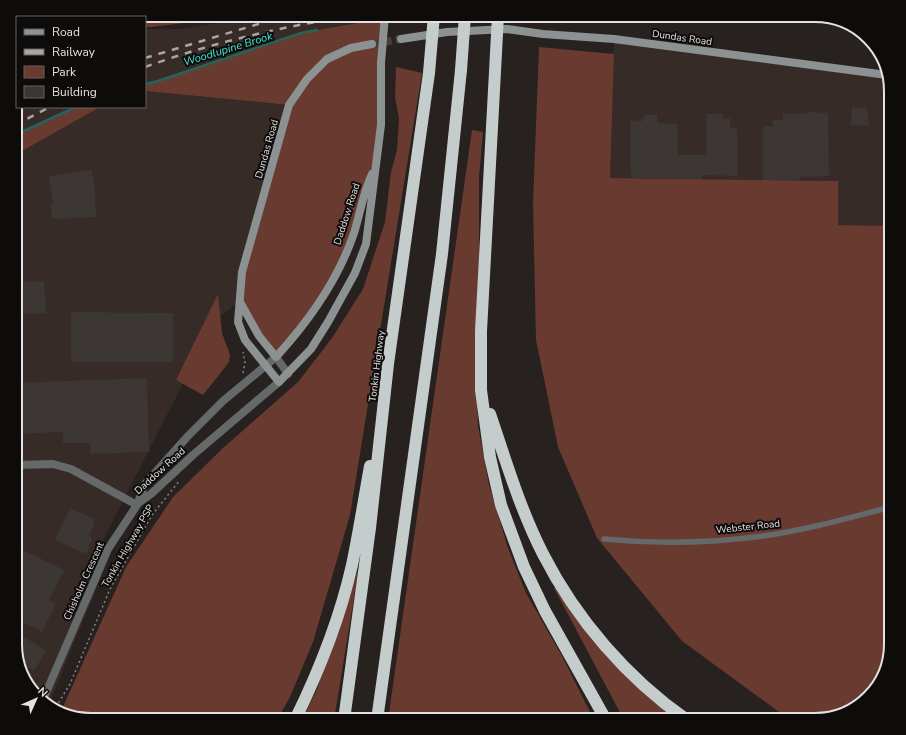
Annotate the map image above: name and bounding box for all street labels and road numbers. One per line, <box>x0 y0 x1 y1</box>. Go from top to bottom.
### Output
street label: Dundas Road <box>651 27 713 49</box>
street label: Dundas Road <box>252 118 282 180</box>
street label: Daddow Road <box>330 181 364 247</box>
street label: Tonkin Highway <box>366 328 388 403</box>
street label: Daddow Road <box>131 444 189 498</box>
street label: Tonkin Highway PSP <box>99 501 158 590</box>
street label: Webster Road <box>715 517 781 537</box>
street label: Chisholm Crescent <box>60 539 108 622</box>

